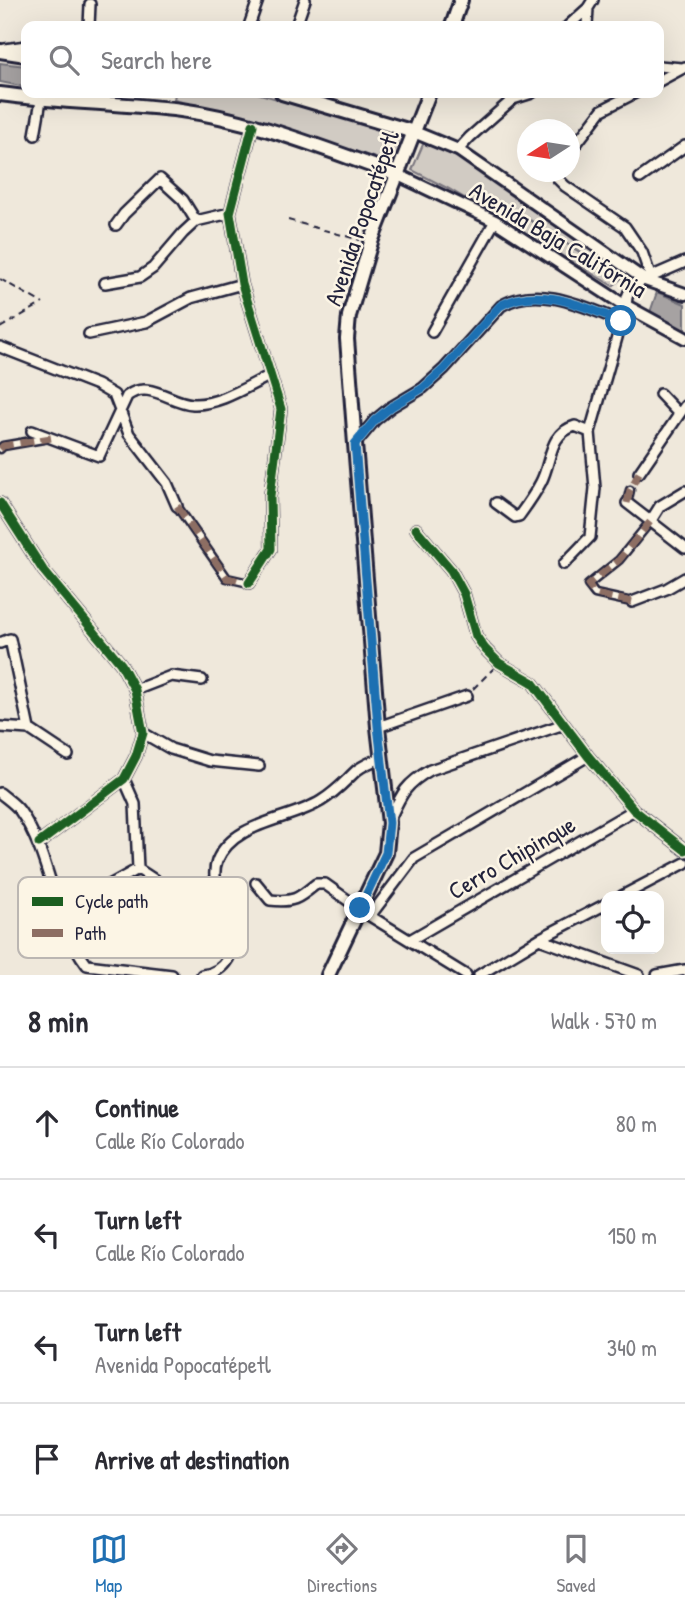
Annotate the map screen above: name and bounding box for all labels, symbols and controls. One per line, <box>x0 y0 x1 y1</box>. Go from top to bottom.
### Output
search box <box>21 21 664 98</box>
icon: search <box>45 41 83 79</box>
text: Search here <box>101 42 212 77</box>
north arrow <box>517 119 580 182</box>
street label: Avenida Popocatépetl <box>316 125 406 310</box>
street label: Avenida Baja California <box>464 174 653 305</box>
route start <box>605 305 636 336</box>
street label: Cerro Chipinque <box>442 808 581 906</box>
legend <box>18 877 248 958</box>
text: Cycle path <box>75 888 148 914</box>
map controls <box>601 891 664 954</box>
button: locate <box>601 891 664 954</box>
route end <box>344 892 375 923</box>
text: Path <box>75 920 106 946</box>
text: 8 min <box>28 1001 89 1041</box>
text: Walk · 570 m <box>551 1005 657 1036</box>
text: Continue <box>95 1090 179 1125</box>
icon: ahead <box>28 1104 66 1142</box>
text: 80 m <box>616 1108 657 1139</box>
text: Calle Río Colorado <box>95 1125 245 1156</box>
text: Turn left <box>95 1202 181 1237</box>
icon: left <box>28 1216 66 1254</box>
text: 150 m <box>608 1220 657 1251</box>
text: Calle Río Colorado <box>95 1237 245 1268</box>
text: Turn left <box>95 1314 181 1349</box>
icon: left <box>28 1328 66 1366</box>
text: 340 m <box>607 1332 657 1363</box>
text: Avenida Popocatépetl <box>95 1349 271 1380</box>
icon: arrive <box>28 1440 66 1478</box>
text: Arrive at destination <box>95 1442 290 1477</box>
tab: Map <box>90 1530 128 1598</box>
tab: Directions <box>307 1530 377 1598</box>
tab: Saved <box>557 1530 595 1598</box>

